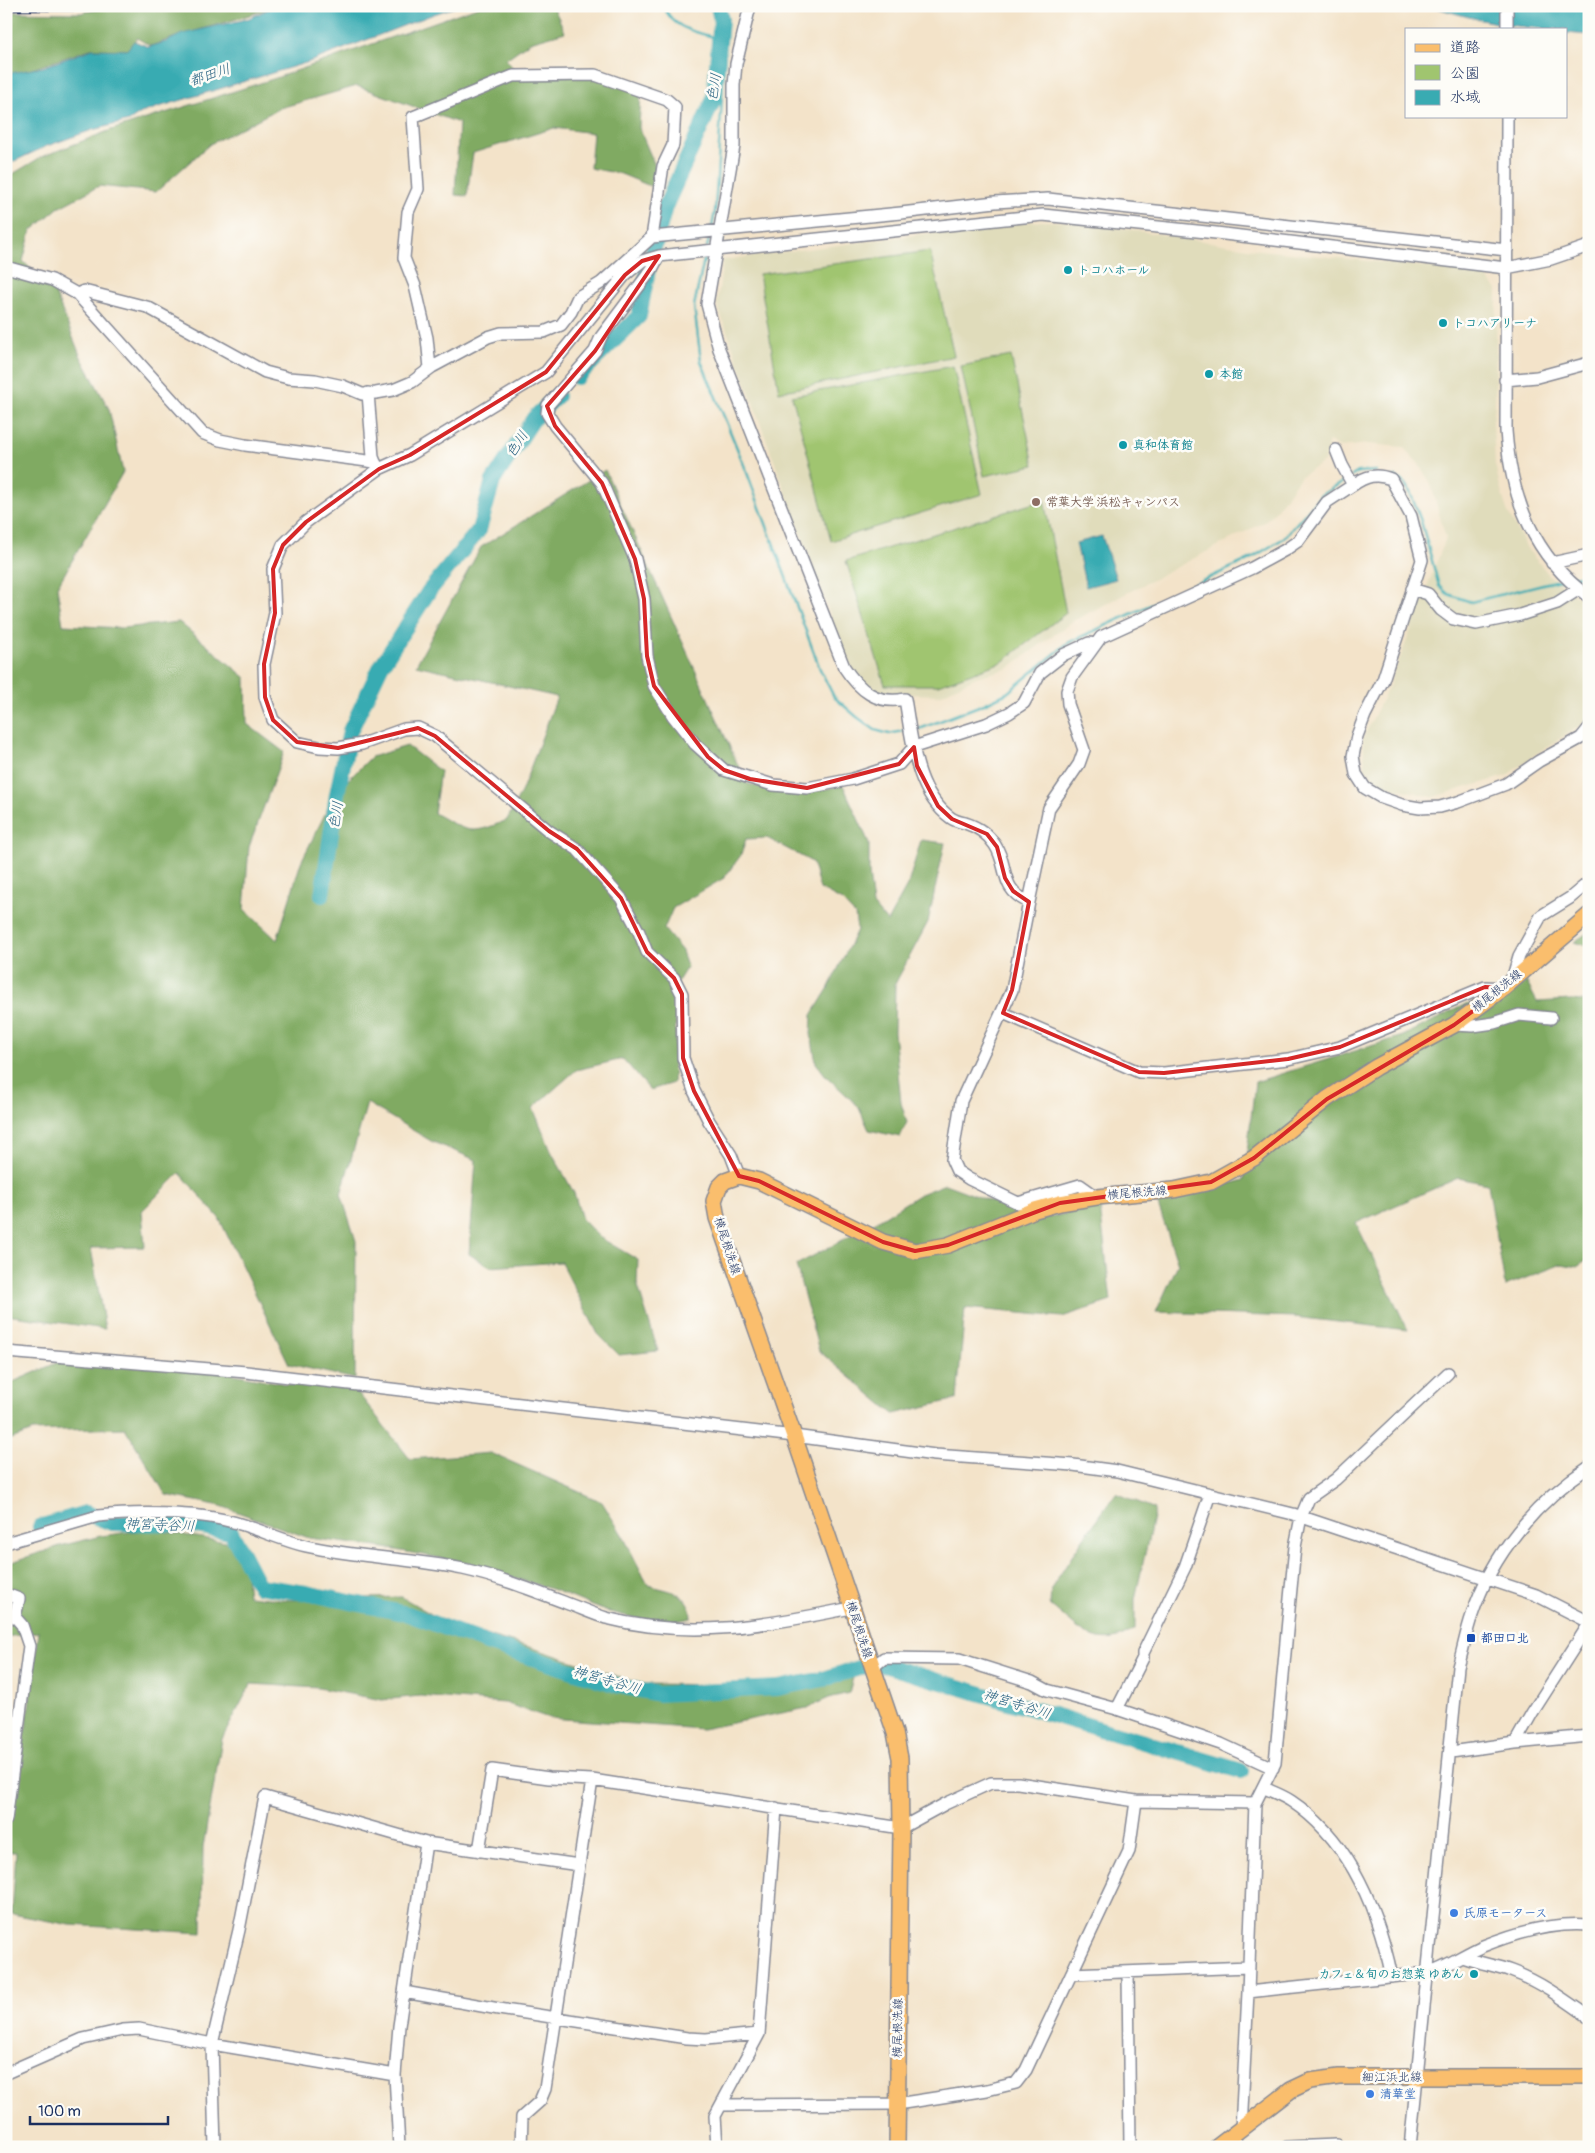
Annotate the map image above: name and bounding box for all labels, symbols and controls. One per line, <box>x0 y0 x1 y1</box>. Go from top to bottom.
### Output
legend <box>1405 28 1568 118</box>
text: 道路 <box>1450 38 1480 57</box>
water label: 都田川 <box>187 60 233 90</box>
text: 公園 <box>1450 64 1480 83</box>
water label: 色川 <box>703 72 725 102</box>
text: 水域 <box>1450 88 1480 107</box>
place label: トコハホール <box>1078 263 1150 278</box>
marker: トコハホール <box>1062 264 1074 276</box>
place label: トコハアリーナ <box>1453 316 1537 331</box>
marker: トコハアリーナ <box>1437 317 1449 329</box>
place label: 本館 <box>1219 367 1243 382</box>
marker: 本館 <box>1203 368 1215 380</box>
water label: 色川 <box>502 428 532 460</box>
place label: 真和体育館 <box>1133 438 1193 453</box>
marker: 真和体育館 <box>1117 439 1129 451</box>
place label: 常葉大学 浜松キャンパス <box>1046 495 1180 510</box>
marker: 常葉大学 浜松キャンパス <box>1030 496 1042 508</box>
water label: 色川 <box>325 800 347 830</box>
street label: 横尾根洗線 <box>1469 966 1525 1016</box>
street label: 横尾根洗線 <box>1106 1183 1168 1203</box>
street label: 横尾根洗線 <box>711 1215 743 1277</box>
water label: 神宮寺谷川 <box>125 1515 195 1535</box>
street label: 横尾根洗線 <box>843 1599 875 1661</box>
place label: 都田口北 <box>1481 1631 1529 1646</box>
marker: 都田口北 <box>1465 1632 1477 1644</box>
water label: 神宮寺谷川 <box>571 1662 643 1698</box>
water label: 神宮寺谷川 <box>981 1686 1053 1722</box>
place label: 氏原モータース <box>1464 1906 1547 1921</box>
marker: 氏原モータース <box>1448 1907 1460 1919</box>
place label: カフェ＆旬のお惣菜 ゆあん <box>1319 1967 1464 1982</box>
marker: カフェ＆旬のお惣菜 ゆあん <box>1468 1968 1480 1980</box>
street label: 横尾根洗線 <box>890 1998 906 2058</box>
street label: 細江浜北線 <box>1362 2070 1422 2085</box>
place label: 清華堂 <box>1380 2087 1416 2102</box>
marker: 清華堂 <box>1364 2088 1376 2100</box>
scale bar <box>30 2093 168 2125</box>
text: 100 m <box>38 2102 81 2121</box>

